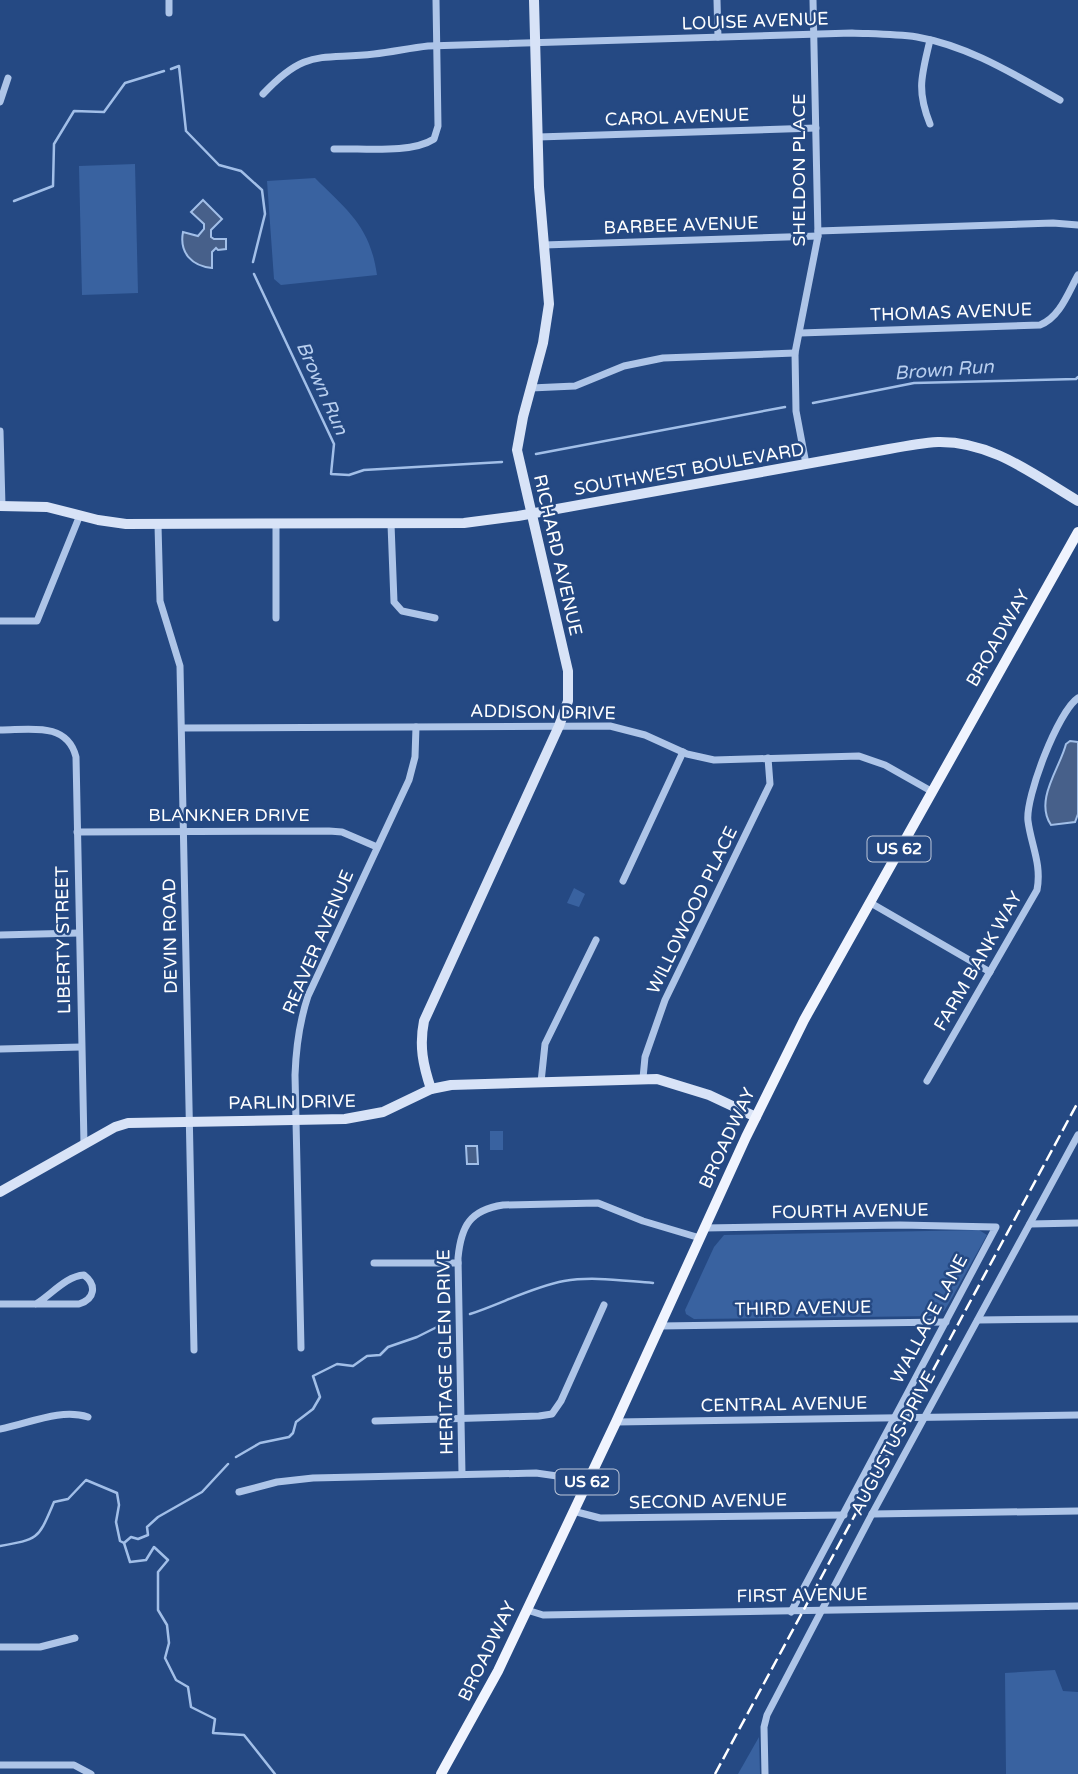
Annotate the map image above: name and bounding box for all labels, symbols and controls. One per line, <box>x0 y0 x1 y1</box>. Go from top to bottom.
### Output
street label: LOUISE AVENUE <box>681 7 829 35</box>
street label: SHELDON PLACE <box>788 93 810 247</box>
street label: CAROL AVENUE <box>604 103 750 131</box>
street label: BARBEE AVENUE <box>603 211 759 239</box>
street label: THOMAS AVENUE <box>870 298 1032 326</box>
water label: Brown Run <box>292 338 352 438</box>
water label: Brown Run <box>894 356 995 384</box>
street label: SOUTHWEST BOULEVARD <box>572 438 806 500</box>
street label: RICHARD AVENUE <box>529 472 587 638</box>
street label: BROADWAY <box>961 585 1035 691</box>
street label: ADDISON DRIVE <box>470 700 616 724</box>
street label: BLANKNER DRIVE <box>148 804 310 826</box>
street label: WILLOWOOD PLACE <box>642 823 742 997</box>
road number: US 62 <box>867 836 930 862</box>
street label: LIBERTY STREET <box>51 866 75 1014</box>
street label: REAVER AVENUE <box>278 867 358 1017</box>
street label: DEVIN ROAD <box>158 878 182 994</box>
street label: FARM BANK WAY <box>929 887 1027 1035</box>
street label: BROADWAY <box>694 1084 760 1192</box>
street label: PARLIN DRIVE <box>228 1090 356 1114</box>
street label: FOURTH AVENUE <box>771 1199 929 1223</box>
street label: HERITAGE GLEN DRIVE <box>432 1249 458 1455</box>
street label: WALLACE LANE <box>886 1251 972 1387</box>
street label: THIRD AVENUE <box>734 1296 872 1320</box>
street label: AUGUSTUS DRIVE <box>846 1367 940 1519</box>
street label: CENTRAL AVENUE <box>700 1392 868 1416</box>
road number: US 62 <box>556 1470 618 1494</box>
street label: SECOND AVENUE <box>629 1489 787 1513</box>
street label: FIRST AVENUE <box>736 1583 868 1607</box>
street label: BROADWAY <box>453 1597 521 1705</box>

